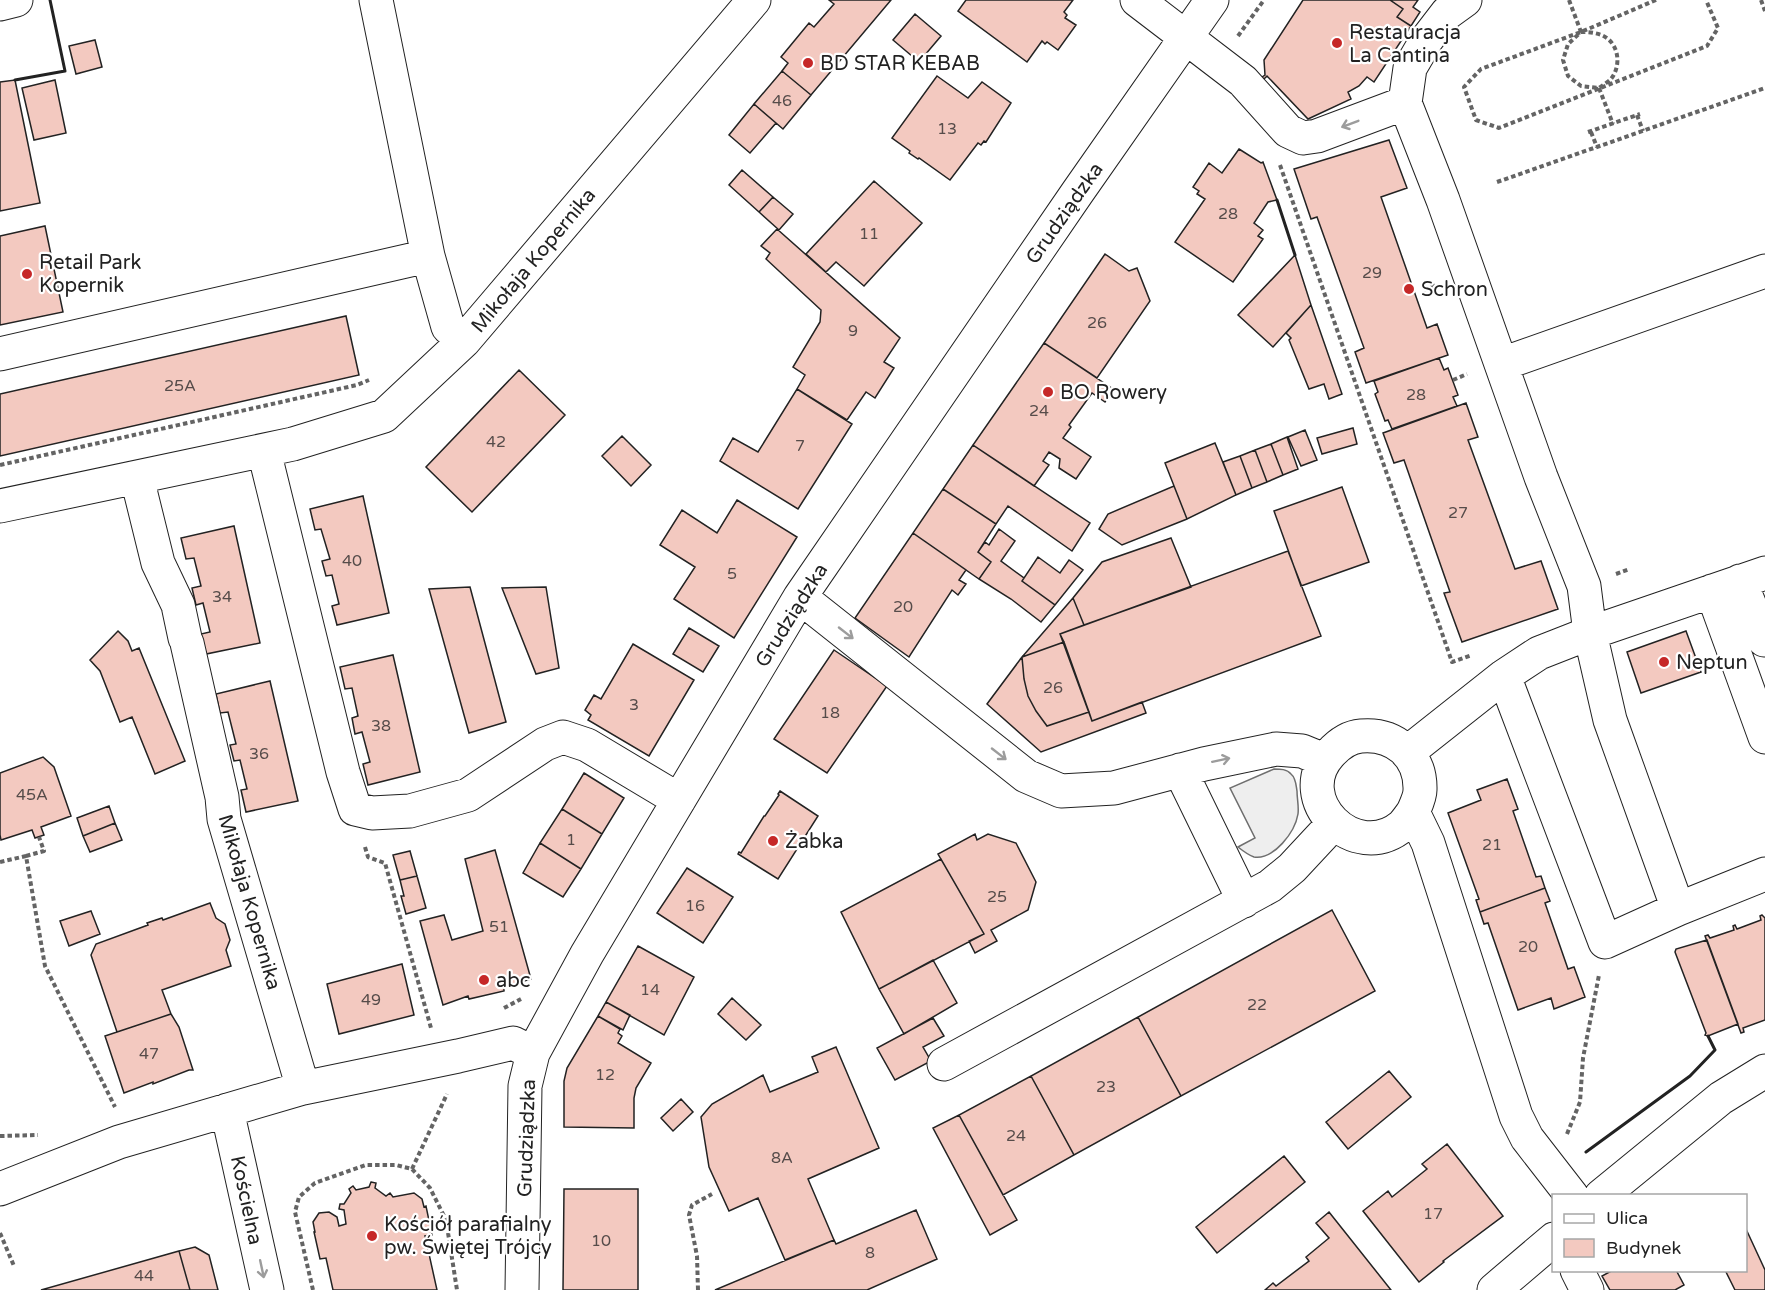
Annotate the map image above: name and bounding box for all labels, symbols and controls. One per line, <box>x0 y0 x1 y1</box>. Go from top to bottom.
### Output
place label: Restauracja La Cantina <box>1349 21 1461 68</box>
marker: Restauracja La Cantina <box>1330 36 1344 50</box>
place label: BD STAR KEBAB <box>820 52 980 76</box>
marker: BD STAR KEBAB <box>801 56 815 70</box>
house number: 46 <box>772 91 792 111</box>
house number: 13 <box>937 119 957 139</box>
one-way arrow <box>1342 119 1360 130</box>
street label: Grudziądzka <box>1021 158 1109 269</box>
street label: Mikołaja Kopernika <box>466 184 601 338</box>
house number: 28 <box>1218 204 1238 224</box>
house number: 11 <box>859 224 879 244</box>
place label: Retail Park Kopernik <box>39 251 141 298</box>
house number: 29 <box>1362 263 1382 283</box>
marker: Retail Park Kopernik <box>20 267 34 281</box>
place label: Schron <box>1421 278 1488 302</box>
marker: Schron <box>1402 282 1416 296</box>
house number: 26 <box>1087 313 1107 333</box>
house number: 9 <box>848 321 858 341</box>
house number: 25A <box>164 376 196 396</box>
place label: BO Rowery <box>1060 381 1167 405</box>
marker: BO Rowery <box>1041 385 1055 399</box>
house number: 28 <box>1406 385 1426 405</box>
house number: 24 <box>1029 401 1049 421</box>
house number: 42 <box>486 432 506 452</box>
house number: 7 <box>795 436 805 456</box>
house number: 27 <box>1448 503 1468 523</box>
house number: 40 <box>342 551 362 571</box>
street label: Grudziądzka <box>750 559 833 672</box>
house number: 5 <box>727 564 737 584</box>
house number: 34 <box>212 587 232 607</box>
house number: 20 <box>893 597 913 617</box>
one-way arrow <box>838 627 854 640</box>
place label: Neptun <box>1676 651 1748 675</box>
marker: Neptun <box>1657 655 1671 669</box>
house number: 26 <box>1043 678 1063 698</box>
house number: 3 <box>629 695 639 715</box>
house number: 18 <box>820 703 840 723</box>
house number: 38 <box>371 716 391 736</box>
house number: 36 <box>249 744 269 764</box>
one-way arrow <box>991 748 1007 761</box>
one-way arrow <box>1211 754 1231 765</box>
house number: 45A <box>16 785 48 805</box>
street label: Mikołaja Kopernika <box>213 812 286 993</box>
house number: 1 <box>566 830 576 850</box>
place label: Żabka <box>785 830 844 854</box>
marker: Żabka <box>766 834 780 848</box>
house number: 21 <box>1482 835 1502 855</box>
house number: 25 <box>987 887 1007 907</box>
house number: 16 <box>685 896 705 916</box>
house number: 51 <box>489 917 509 937</box>
house number: 20 <box>1518 937 1538 957</box>
place label: abc <box>496 969 531 993</box>
marker: abc <box>477 973 491 987</box>
house number: 14 <box>640 980 660 1000</box>
house number: 49 <box>361 990 381 1010</box>
house number: 22 <box>1247 995 1267 1015</box>
house number: 47 <box>139 1044 159 1064</box>
house number: 12 <box>595 1065 615 1085</box>
house number: 23 <box>1096 1077 1116 1097</box>
street label: Grudziądzka <box>513 1079 541 1197</box>
house number: 24 <box>1006 1126 1026 1146</box>
house number: 8A <box>771 1148 793 1168</box>
street label: Kościelna <box>225 1153 267 1247</box>
legend <box>1552 1194 1747 1272</box>
house number: 17 <box>1423 1204 1443 1224</box>
text: Ulica <box>1606 1207 1648 1229</box>
place label: Kościół parafialny pw. Świętej Trójcy <box>384 1213 552 1260</box>
marker: Kościół parafialny pw. Świętej Trójcy <box>365 1229 379 1243</box>
house number: 10 <box>591 1231 611 1251</box>
text: Budynek <box>1606 1237 1681 1259</box>
house number: 8 <box>865 1243 875 1263</box>
one-way arrow <box>257 1259 268 1279</box>
house number: 44 <box>134 1266 154 1286</box>

